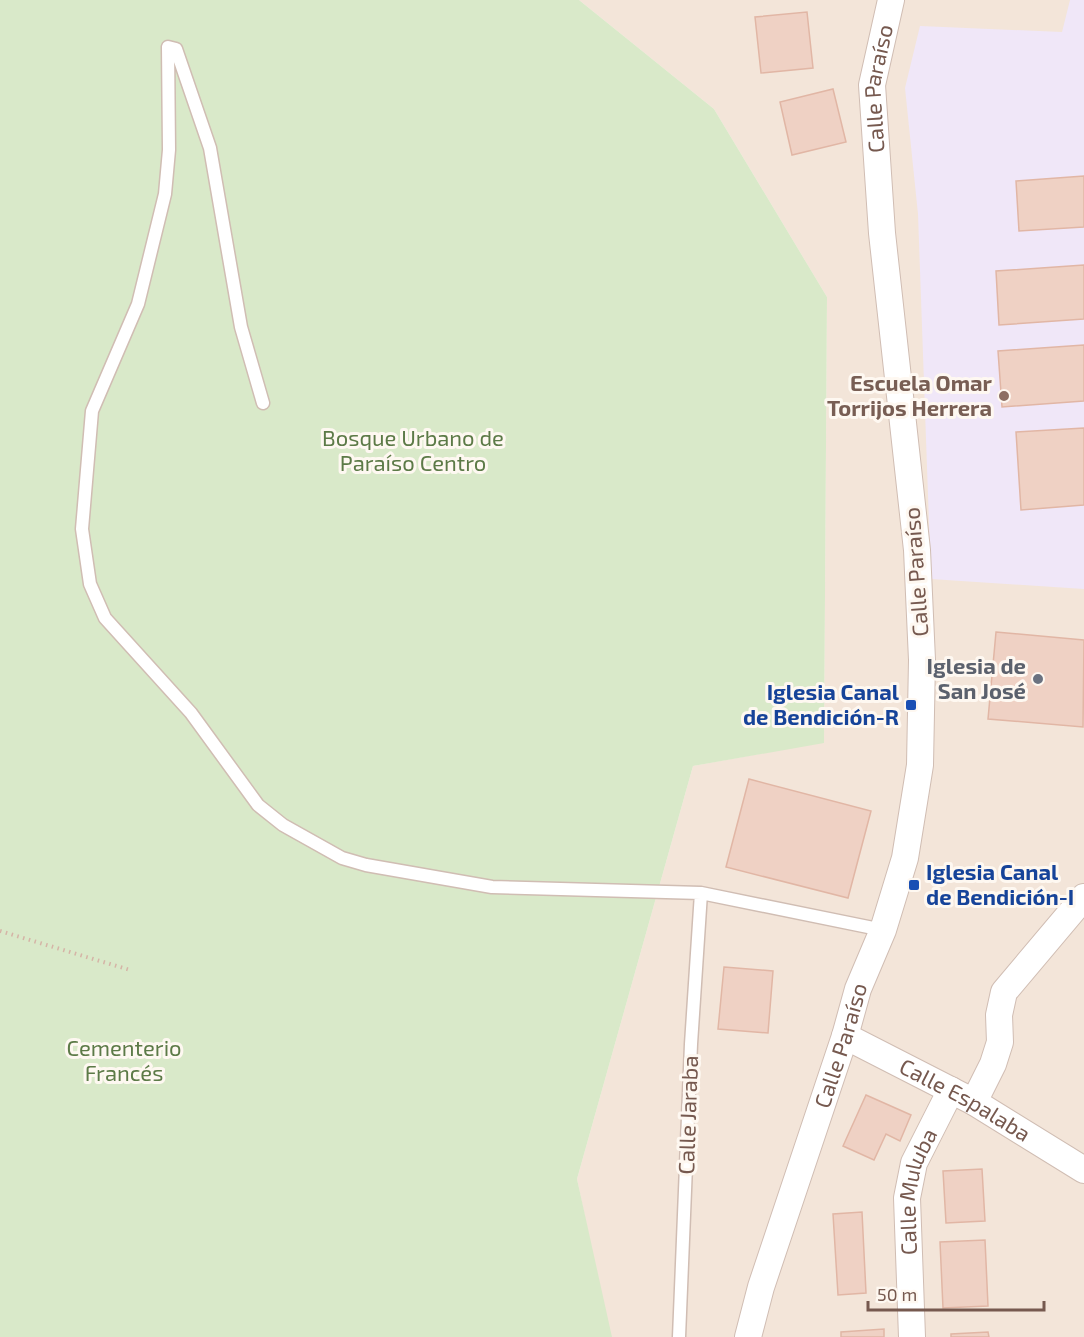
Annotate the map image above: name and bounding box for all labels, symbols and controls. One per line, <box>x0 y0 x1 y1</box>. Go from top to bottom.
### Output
street label: Calle Paraíso <box>858 22 897 154</box>
place label: Escuela Omar Torrijos Herrera <box>827 369 993 420</box>
marker: Escuela Omar Torrijos Herrera <box>997 389 1011 403</box>
park label: Bosque Urbano de Paraíso Centro <box>322 424 504 475</box>
street label: Calle Paraíso <box>898 507 932 638</box>
place label: Iglesia de San José <box>927 652 1026 703</box>
marker: Iglesia de San José <box>1031 672 1045 686</box>
place label: Iglesia Canal de Bendición-R <box>743 678 900 729</box>
marker: Iglesia Canal de Bendición-R <box>904 698 918 712</box>
place label: Iglesia Canal de Bendición-I <box>926 858 1074 909</box>
marker: Iglesia Canal de Bendición-I <box>907 878 921 892</box>
street label: Calle Paraíso <box>808 980 871 1111</box>
park label: Cementerio Francés <box>66 1034 182 1085</box>
street label: Calle Espalaba <box>896 1052 1036 1146</box>
street label: Calle Jaraba <box>672 1055 702 1175</box>
street label: Calle Muluba <box>893 1123 942 1256</box>
scale bar <box>868 1274 1044 1312</box>
text: 50 m <box>877 1283 917 1305</box>

